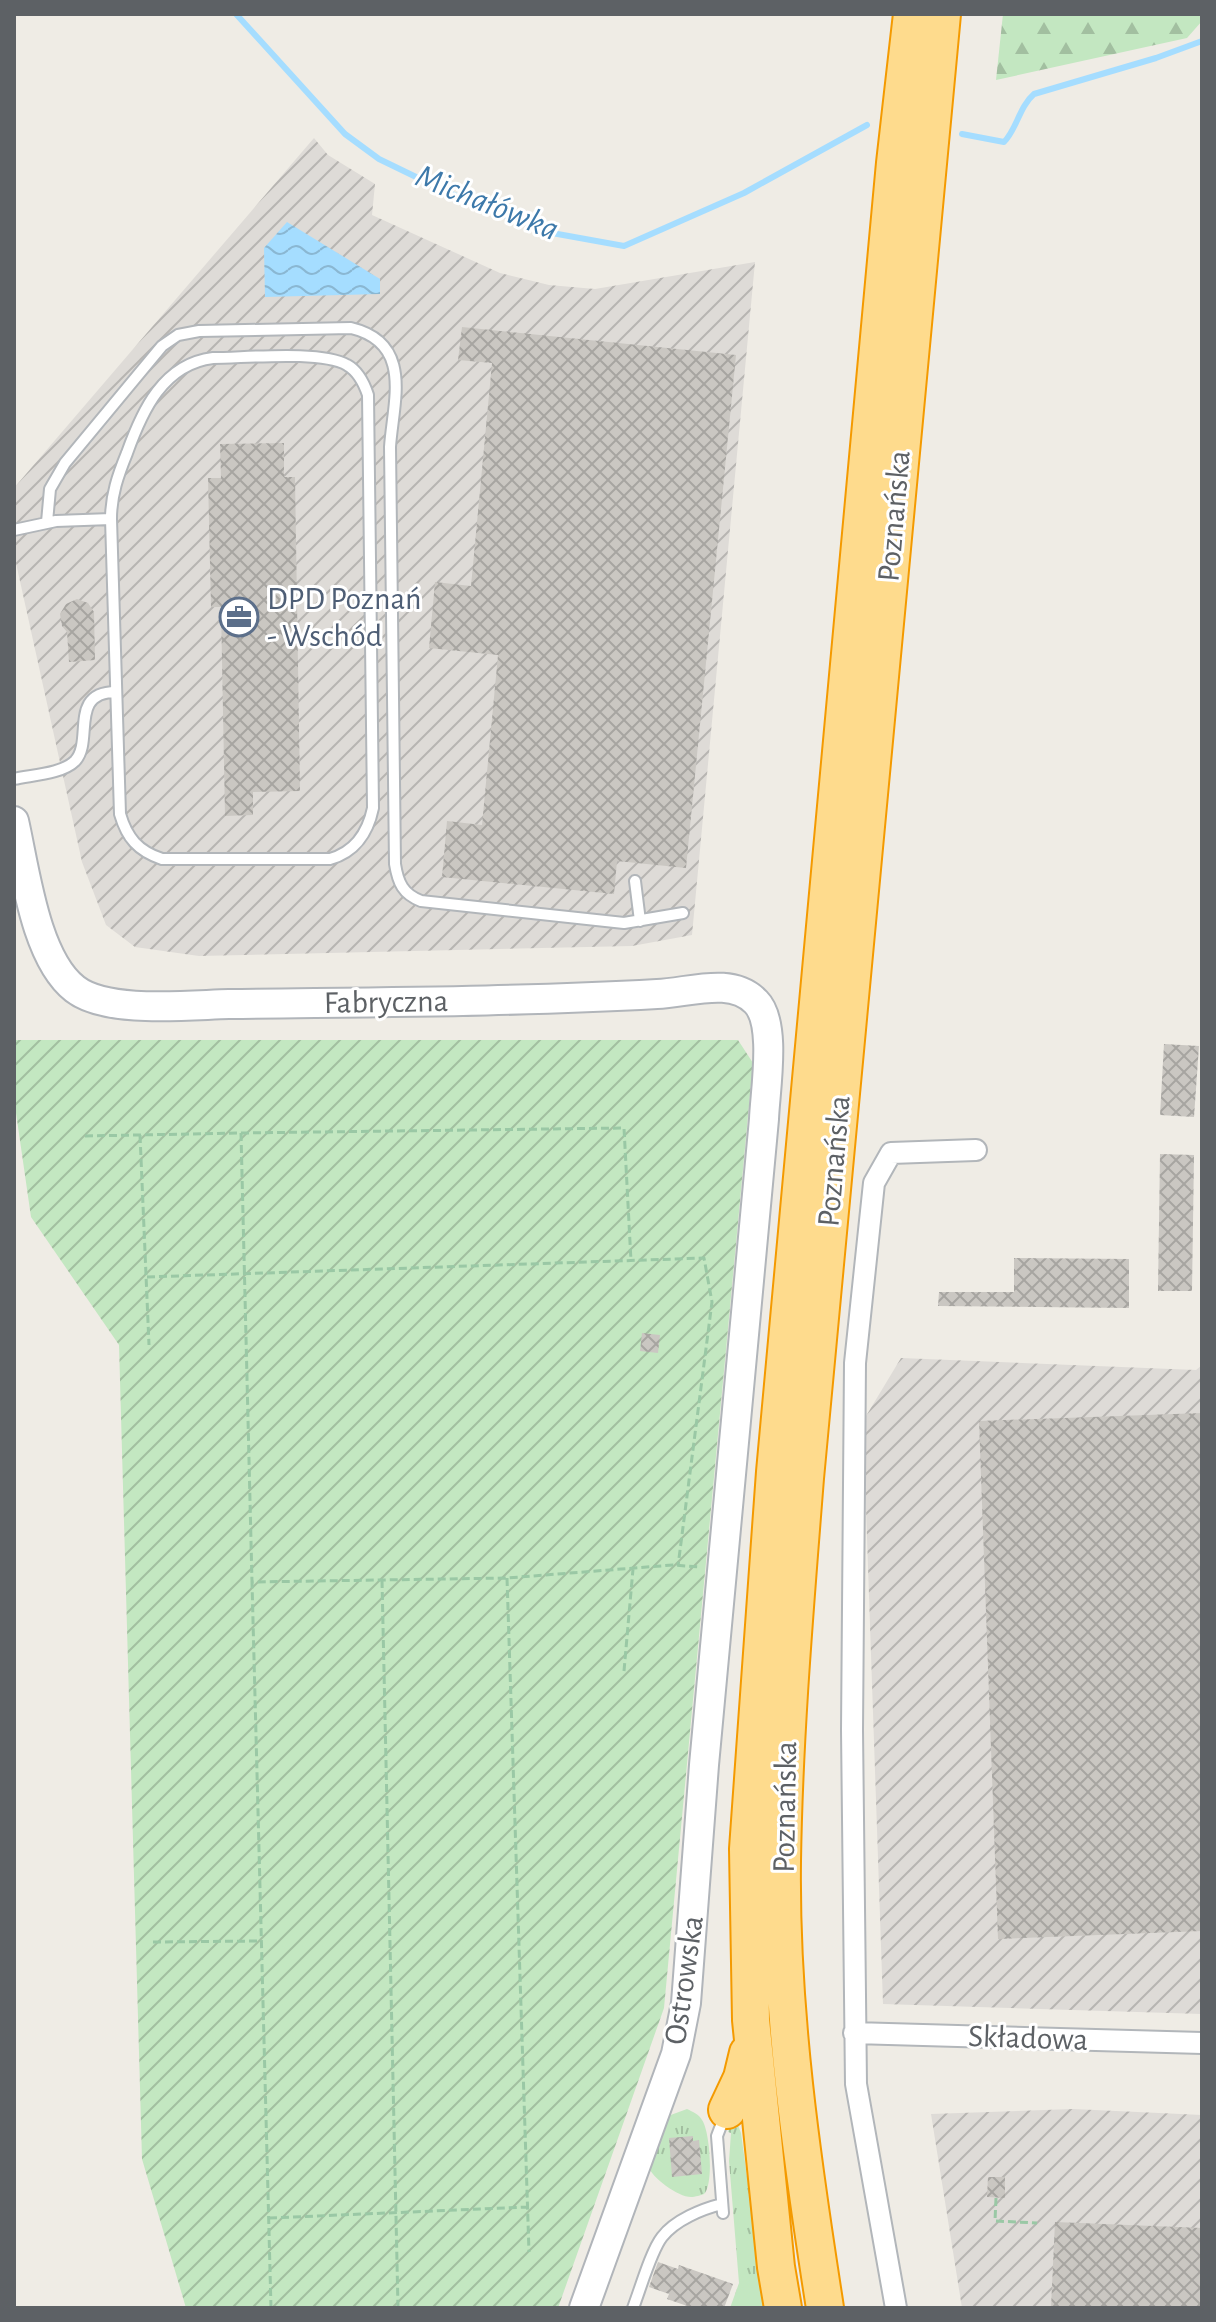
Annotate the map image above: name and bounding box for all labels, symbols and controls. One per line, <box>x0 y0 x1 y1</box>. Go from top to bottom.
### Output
water label: Michałówka <box>411 159 563 247</box>
street label: Poznańska <box>872 449 916 583</box>
place label: DPD Poznań - Wschód <box>267 583 422 652</box>
office icon: DPD Poznań - Wschód <box>218 596 260 638</box>
street label: Fabryczna <box>323 985 449 1019</box>
street label: Poznańska <box>812 1094 856 1228</box>
street label: Poznańska <box>768 1741 802 1873</box>
street label: Ostrowska <box>659 1913 709 2047</box>
street label: Składowa <box>967 2020 1089 2056</box>

